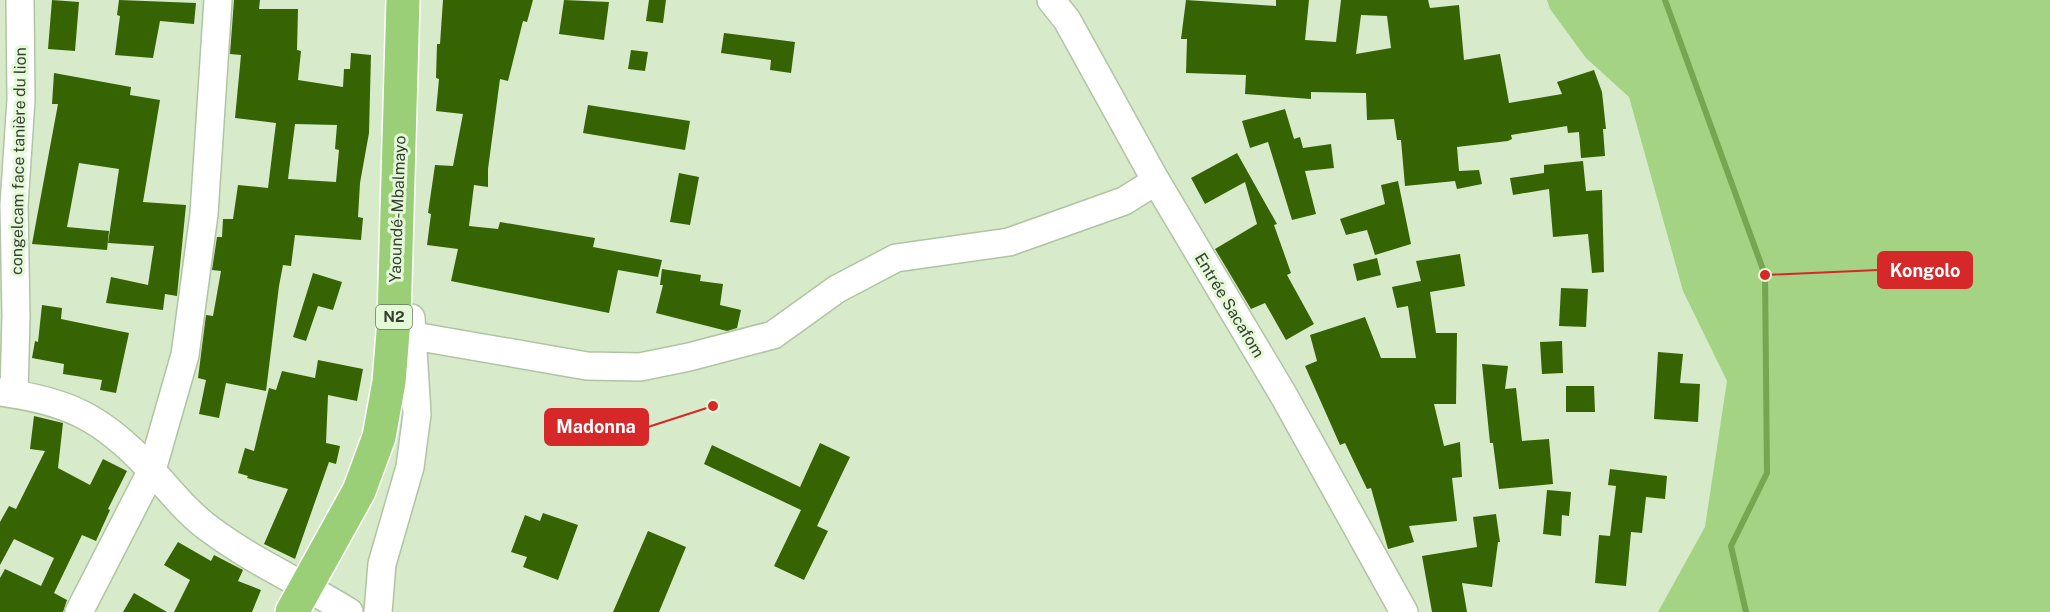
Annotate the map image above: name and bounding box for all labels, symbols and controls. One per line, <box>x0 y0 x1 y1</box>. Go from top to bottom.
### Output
street label: congelcam face tanière du lion <box>7 47 30 275</box>
street label: Yaoundé-Mbalmayo <box>385 135 410 283</box>
street label: Entrée Sacafom <box>1191 249 1268 361</box>
callout: Kongolo <box>1878 252 1972 288</box>
text: Kongolo <box>1890 260 1960 281</box>
road number: N2 <box>376 305 412 329</box>
callout: Madonna <box>545 409 648 445</box>
text: Madonna <box>556 416 636 437</box>

